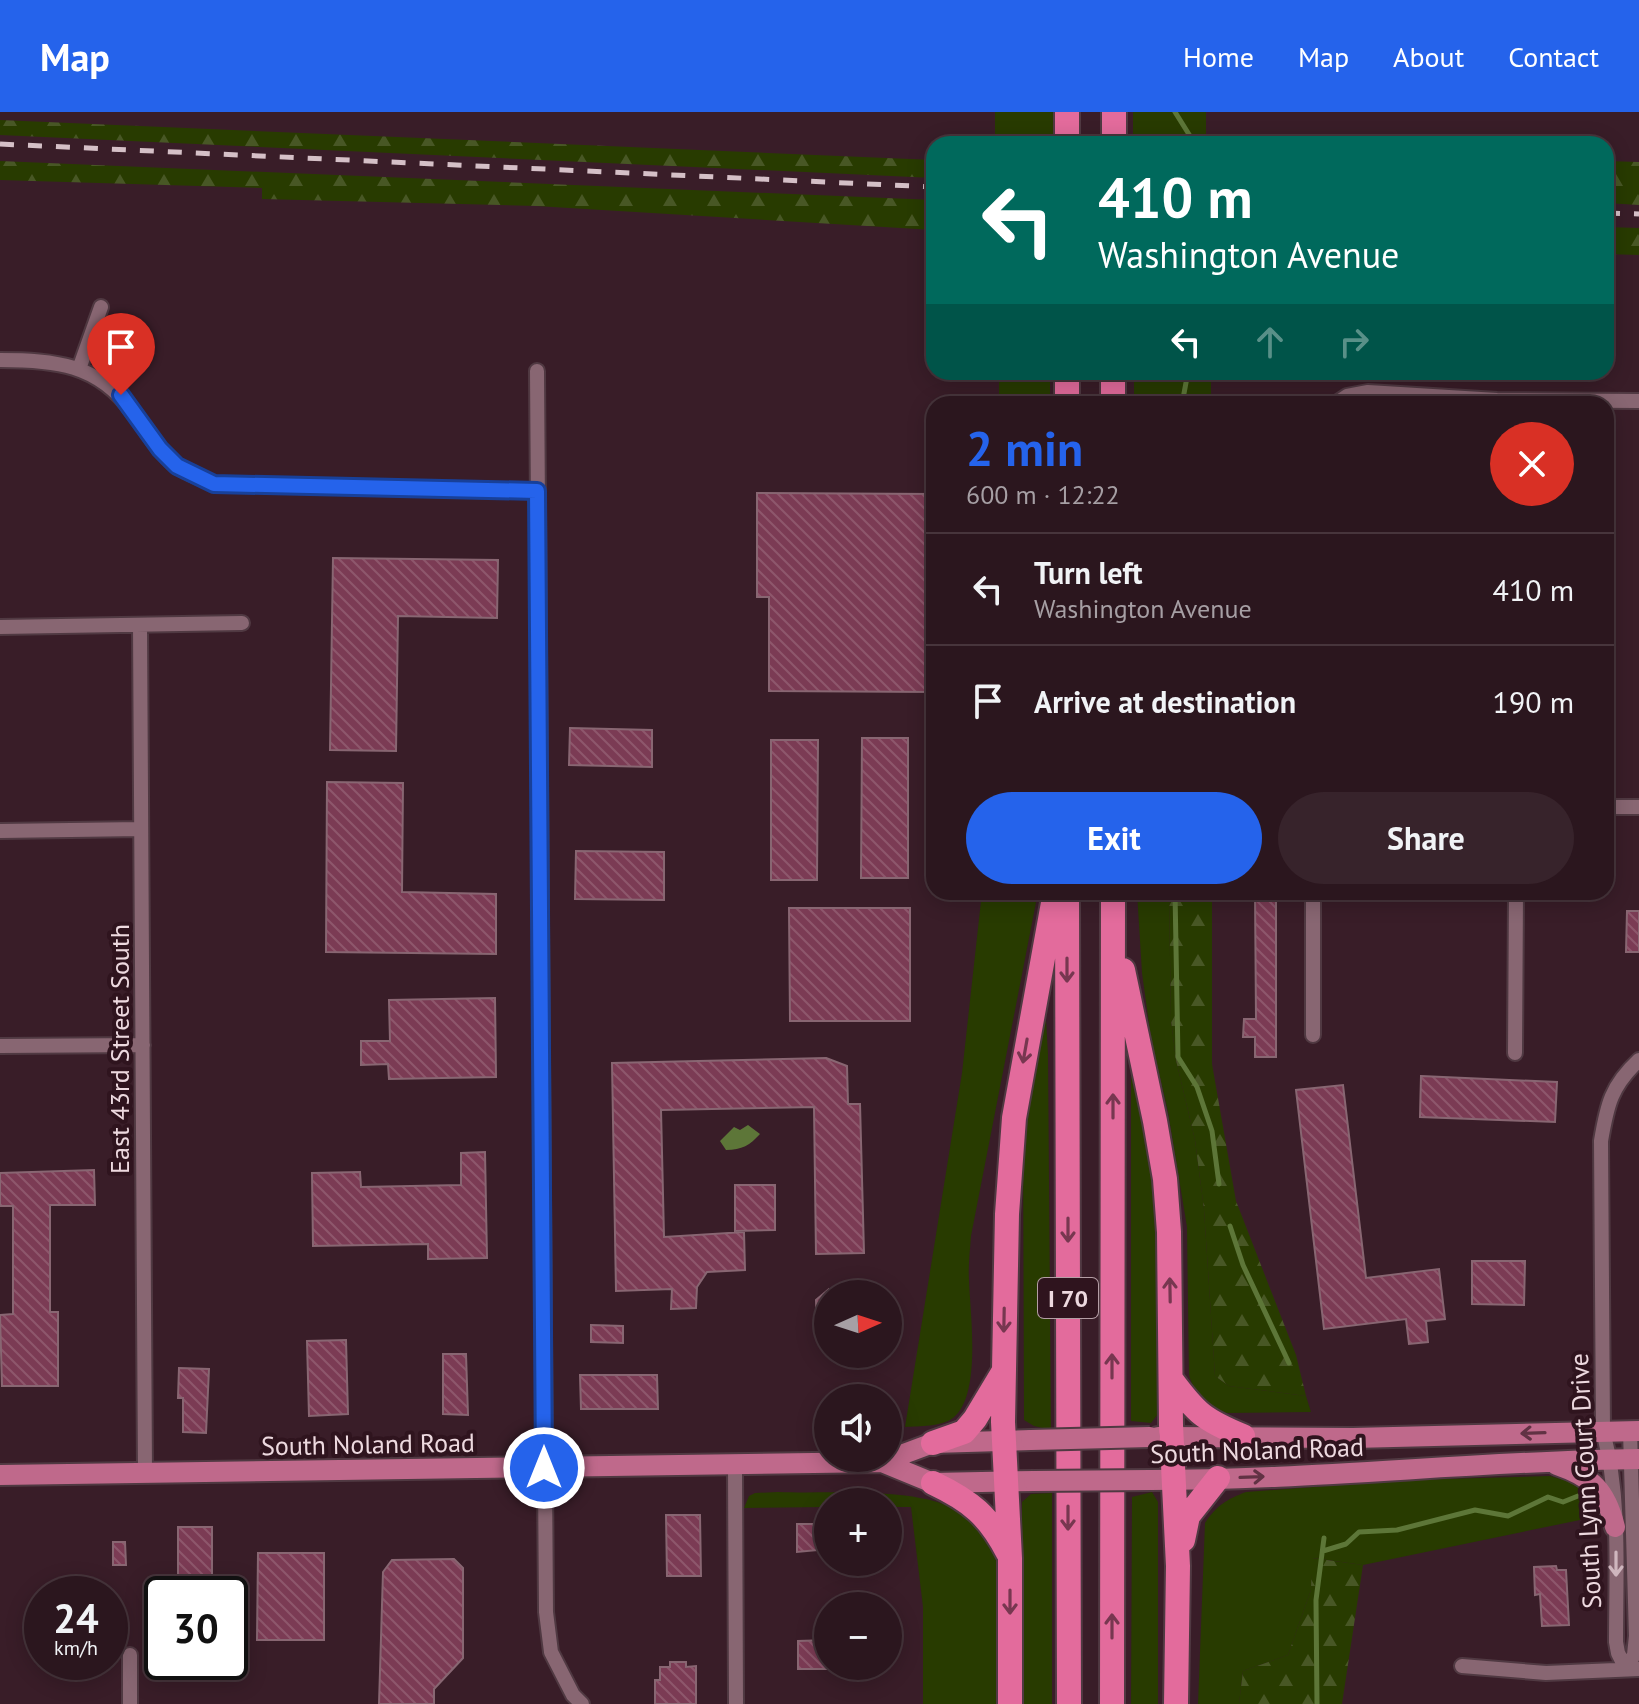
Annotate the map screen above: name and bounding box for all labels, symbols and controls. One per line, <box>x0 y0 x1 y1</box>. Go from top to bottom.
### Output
text: Map <box>40 32 110 81</box>
text: Home <box>1183 38 1254 75</box>
text: Map <box>1298 38 1349 75</box>
text: About <box>1393 38 1464 75</box>
text: Contact <box>1508 38 1599 75</box>
text: 410 m <box>1098 161 1253 233</box>
icon: left <box>966 168 1070 272</box>
text: Washington Avenue <box>1098 231 1399 278</box>
pin <box>87 313 155 395</box>
icon: left <box>1164 320 1208 364</box>
icon: ahead <box>1248 320 1292 364</box>
icon: right <box>1332 320 1376 364</box>
icon: arrive <box>99 325 143 369</box>
text: 2 min <box>966 417 1083 479</box>
button: close <box>1490 422 1574 506</box>
text: 600 m · 12:22 <box>966 478 1120 511</box>
text: Turn left <box>1034 553 1142 592</box>
icon: left <box>966 567 1010 611</box>
text: 410 m <box>1493 570 1574 609</box>
text: Washington Avenue <box>1034 592 1252 625</box>
icon: arrive <box>966 679 1010 723</box>
text: Arrive at destination <box>1034 682 1296 721</box>
text: 190 m <box>1493 682 1574 721</box>
button: Exit <box>966 792 1262 884</box>
button: Share <box>1278 792 1574 884</box>
street label: East 43rd Street South <box>103 924 136 1174</box>
one-way arrow <box>1059 956 1075 983</box>
one-way arrow <box>1017 1038 1032 1063</box>
one-way arrow <box>1105 1093 1121 1120</box>
one-way arrow <box>1060 1216 1075 1243</box>
one-way arrow <box>1162 1277 1178 1304</box>
road number: I 70 <box>1038 1278 1098 1318</box>
north arrow <box>814 1280 902 1368</box>
map controls <box>814 1280 902 1680</box>
one-way arrow <box>997 1306 1012 1333</box>
street label: South Lynn Court Drive <box>1562 1352 1608 1610</box>
one-way arrow <box>1104 1353 1120 1380</box>
button: sound <box>814 1384 902 1472</box>
street label: South Noland Road <box>261 1426 475 1462</box>
position arrow <box>502 1426 586 1510</box>
one-way arrow <box>1520 1426 1547 1441</box>
street label: South Noland Road <box>1150 1430 1364 1470</box>
one-way arrow <box>1238 1469 1265 1484</box>
button: + <box>814 1488 902 1576</box>
one-way arrow <box>1060 1504 1076 1531</box>
one-way arrow <box>1608 1550 1624 1577</box>
speed limit sign: 30 <box>144 1576 248 1680</box>
one-way arrow <box>1002 1588 1018 1615</box>
text: 24 <box>53 1592 99 1644</box>
button: − <box>814 1592 902 1680</box>
one-way arrow <box>1104 1613 1120 1640</box>
text: km/h <box>54 1635 98 1661</box>

